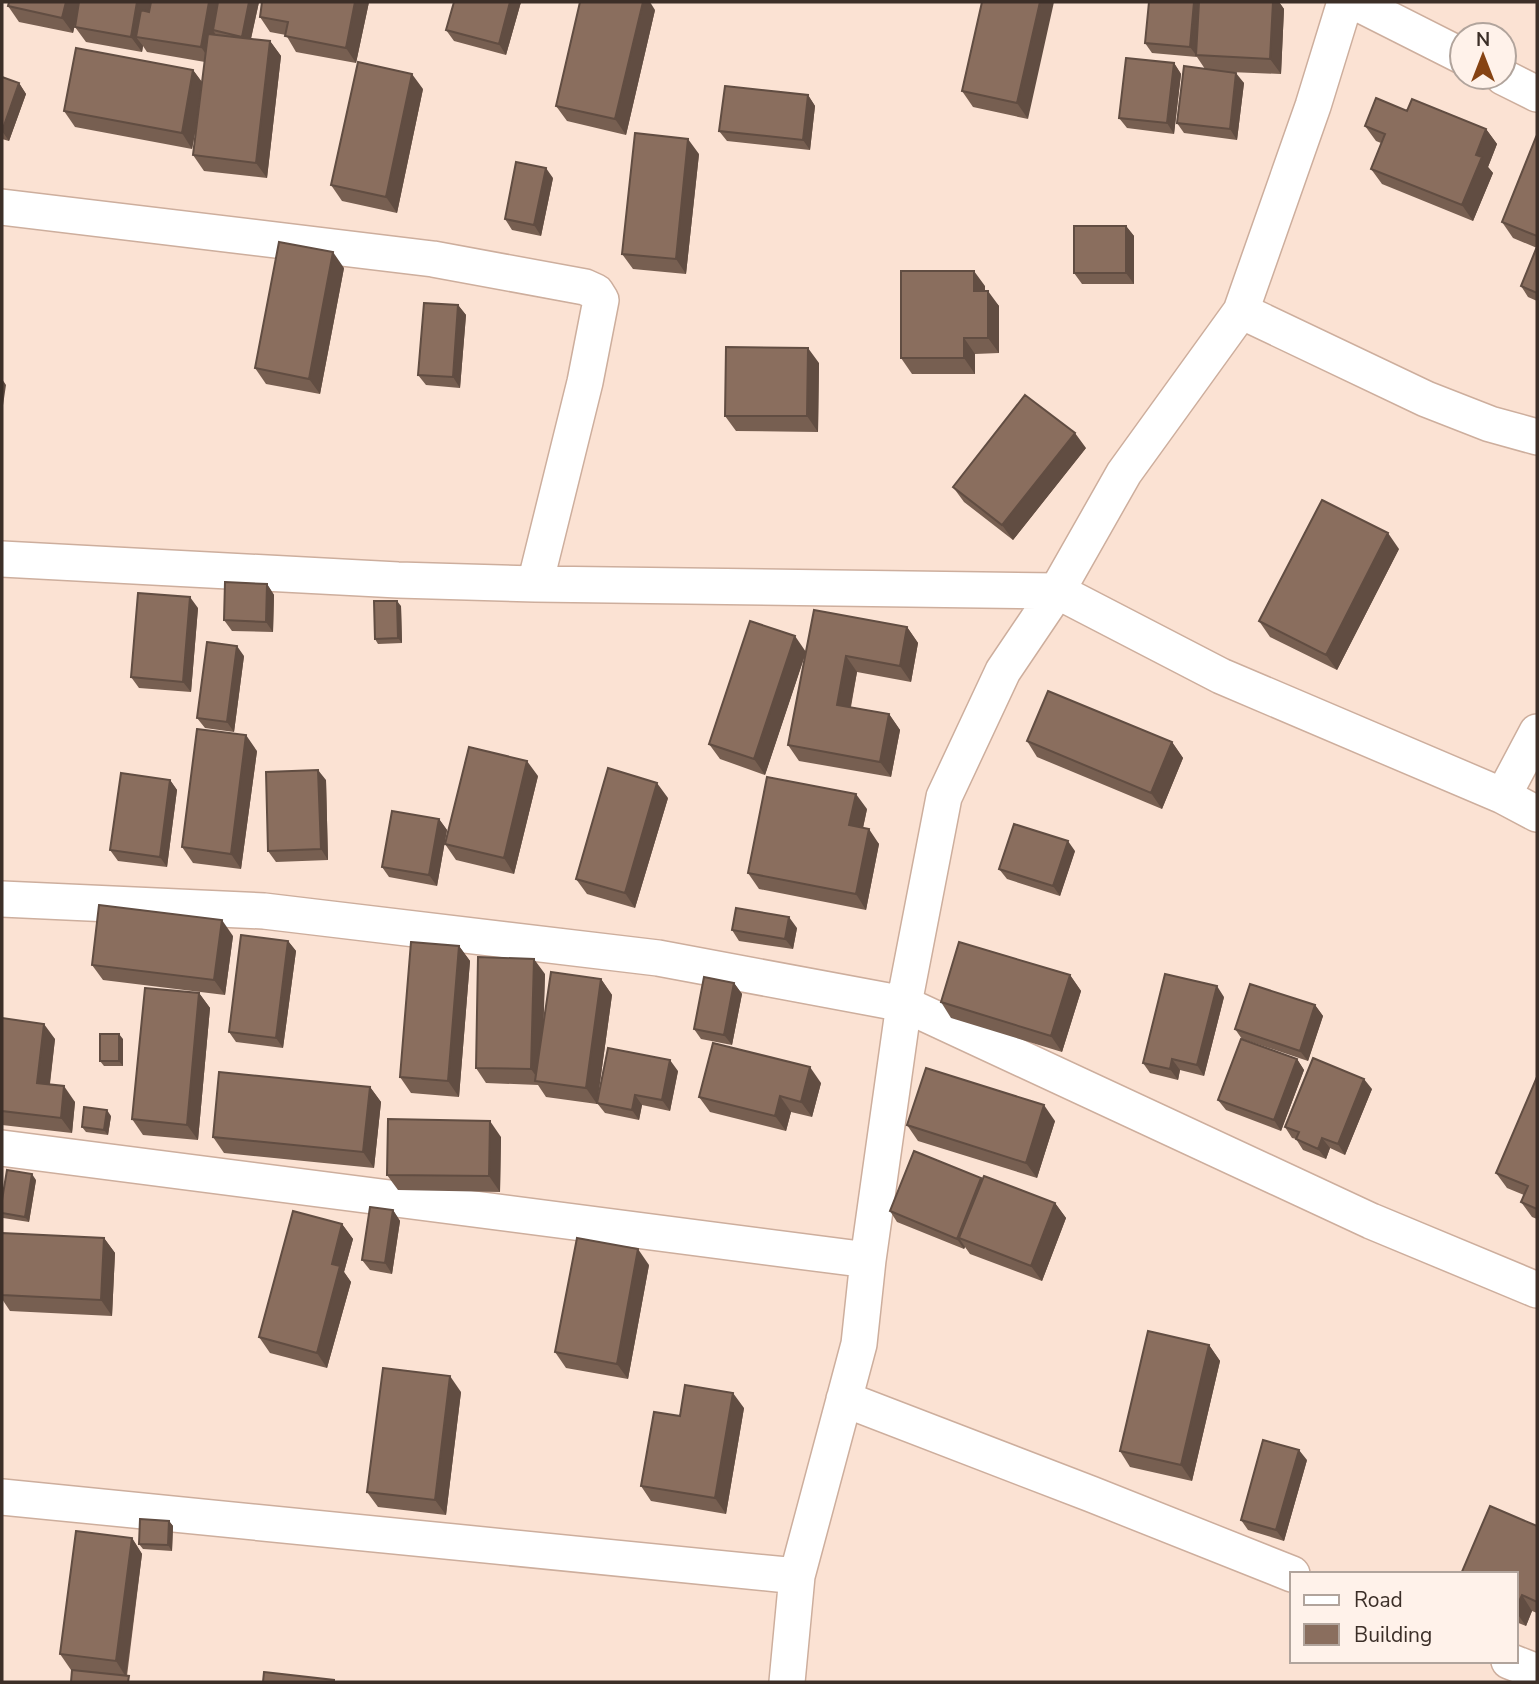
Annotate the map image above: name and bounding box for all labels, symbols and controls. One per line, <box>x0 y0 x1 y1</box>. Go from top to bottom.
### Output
north arrow <box>1448 21 1518 91</box>
text: N <box>1476 27 1490 53</box>
legend <box>1290 1572 1518 1663</box>
text: Road <box>1354 1586 1403 1614</box>
text: Building <box>1354 1621 1432 1649</box>

